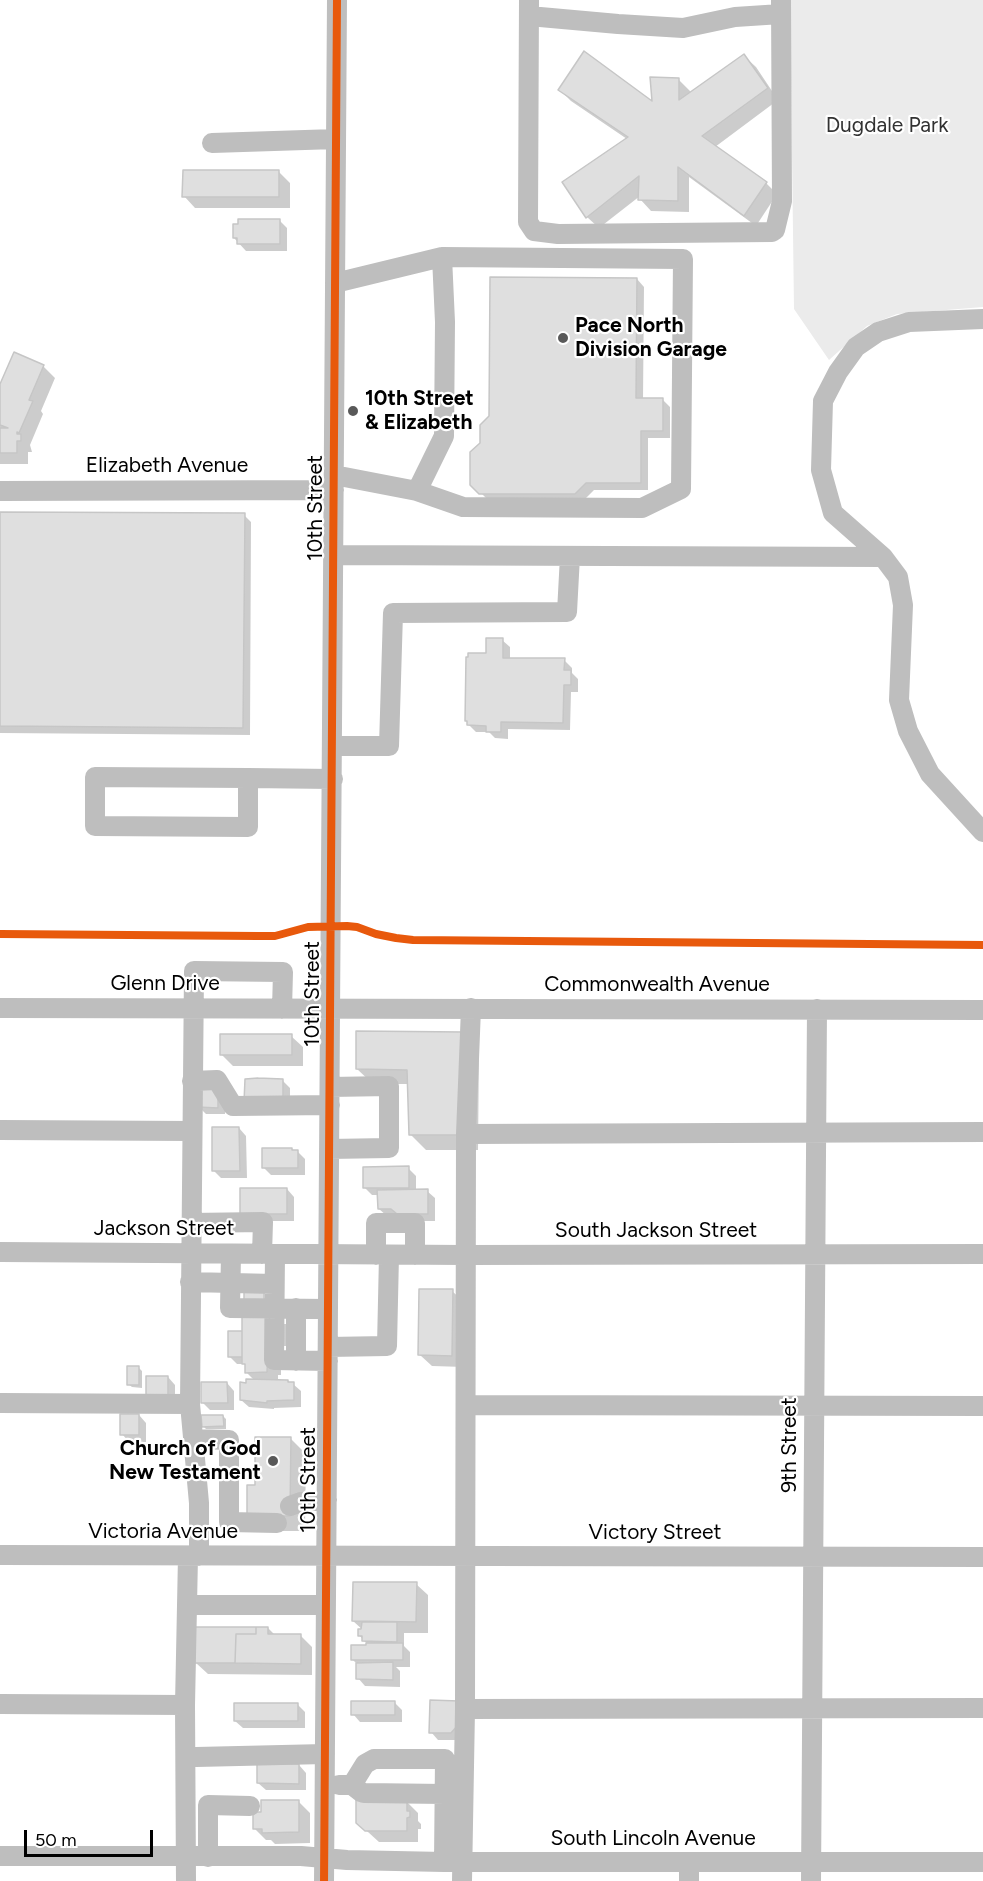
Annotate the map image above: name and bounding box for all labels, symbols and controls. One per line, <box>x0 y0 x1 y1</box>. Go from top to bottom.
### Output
park label: Dugdale Park <box>826 113 948 139</box>
place label: Pace North Division Garage <box>575 313 727 363</box>
marker: Pace North Division Garage <box>556 331 570 345</box>
place label: 10th Street & Elizabeth <box>365 386 474 436</box>
marker: 10th Street & Elizabeth <box>346 404 360 418</box>
street label: Elizabeth Avenue <box>86 453 248 479</box>
street label: 10th Street <box>303 455 329 561</box>
street label: 10th Street <box>300 941 326 1047</box>
street label: Glenn Drive <box>110 971 220 997</box>
street label: Commonwealth Avenue <box>544 972 770 998</box>
street label: Jackson Street <box>94 1216 234 1242</box>
street label: South Jackson Street <box>555 1218 757 1244</box>
street label: 9th Street <box>777 1397 803 1493</box>
street label: 10th Street <box>296 1427 322 1533</box>
place label: Church of God New Testament <box>109 1436 261 1486</box>
marker: Church of God New Testament <box>266 1454 280 1468</box>
street label: Victoria Avenue <box>88 1519 238 1545</box>
street label: Victory Street <box>589 1520 721 1546</box>
scale bar <box>27 1818 156 1856</box>
street label: South Lincoln Avenue <box>550 1826 756 1852</box>
text: 50 m <box>35 1829 77 1851</box>

